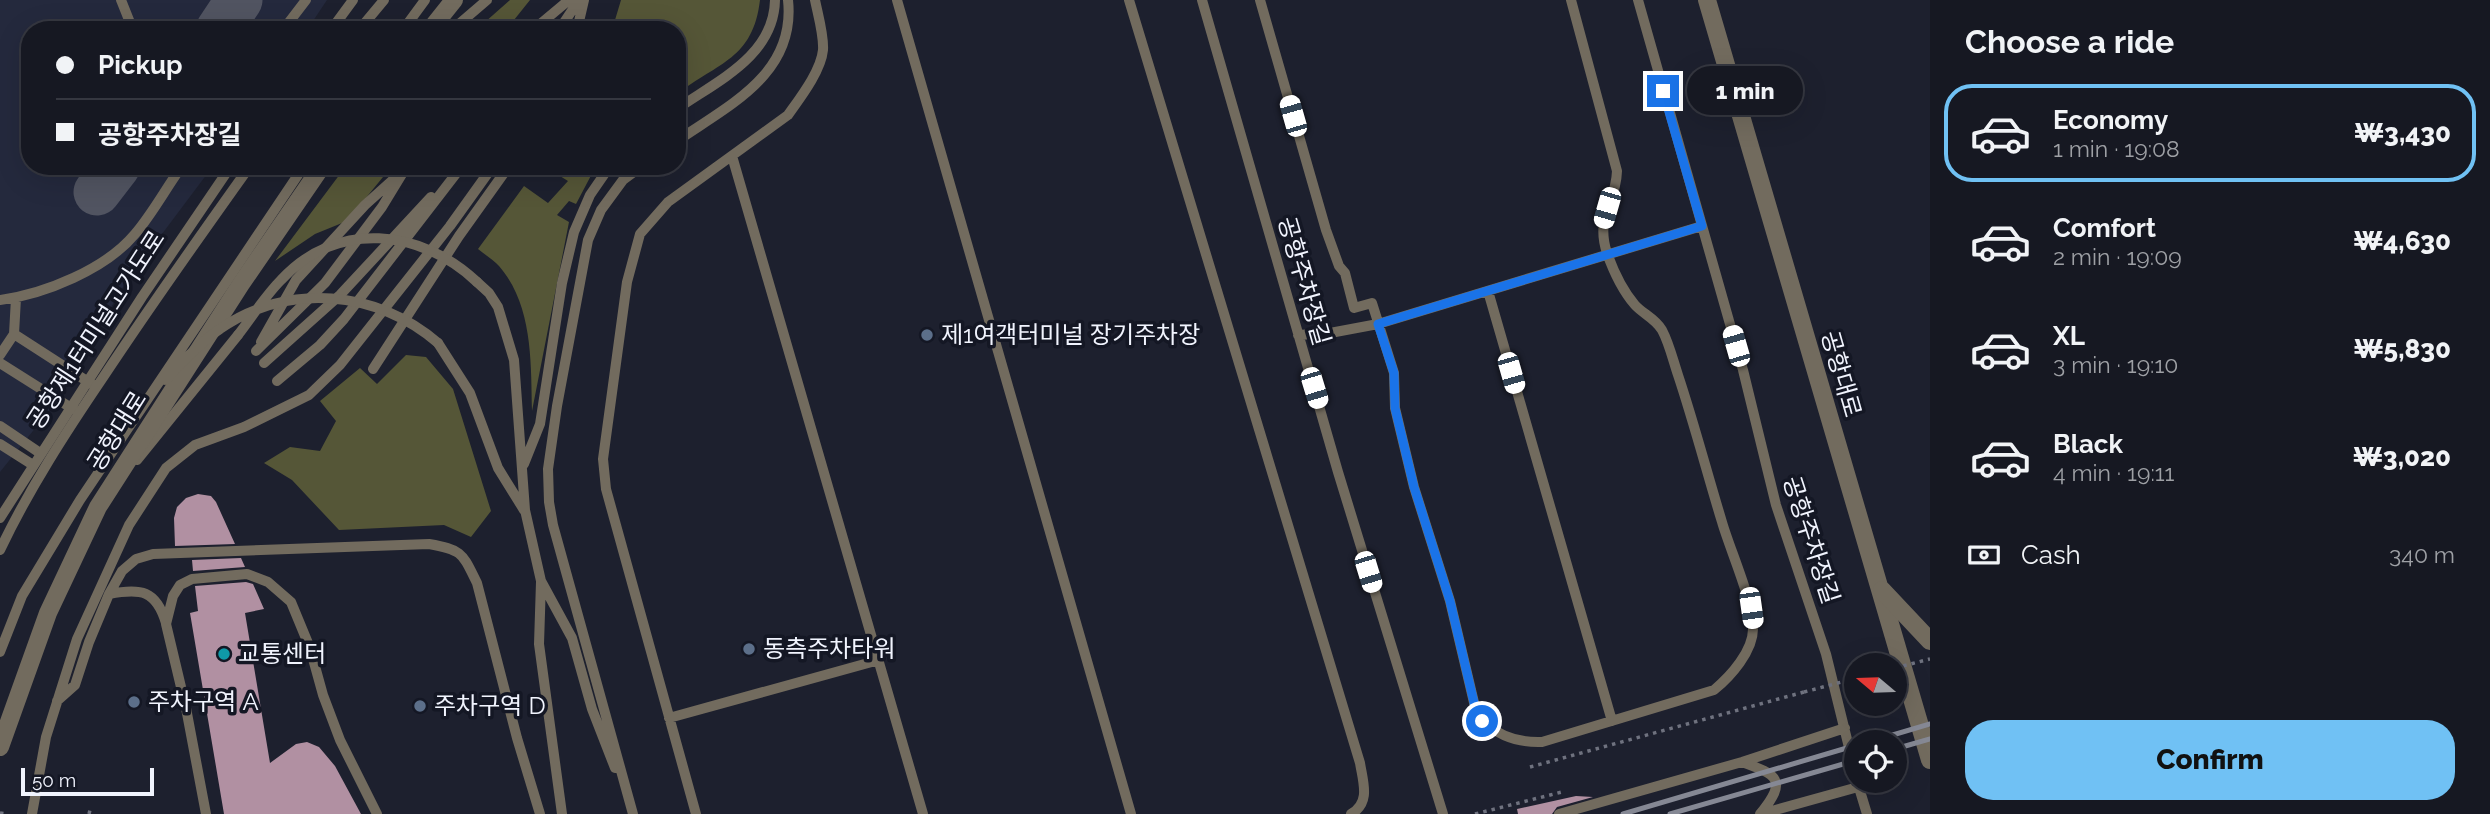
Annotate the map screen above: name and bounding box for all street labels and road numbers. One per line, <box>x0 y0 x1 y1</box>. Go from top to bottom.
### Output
street label: 공항주차장길 <box>1272 213 1337 349</box>
street label: 공항제1터미널고가도로 <box>20 225 171 435</box>
street label: 공항대로 <box>1815 327 1868 420</box>
street label: 공항대로 <box>81 386 152 476</box>
street label: 공항주차장길 <box>1777 472 1846 607</box>

